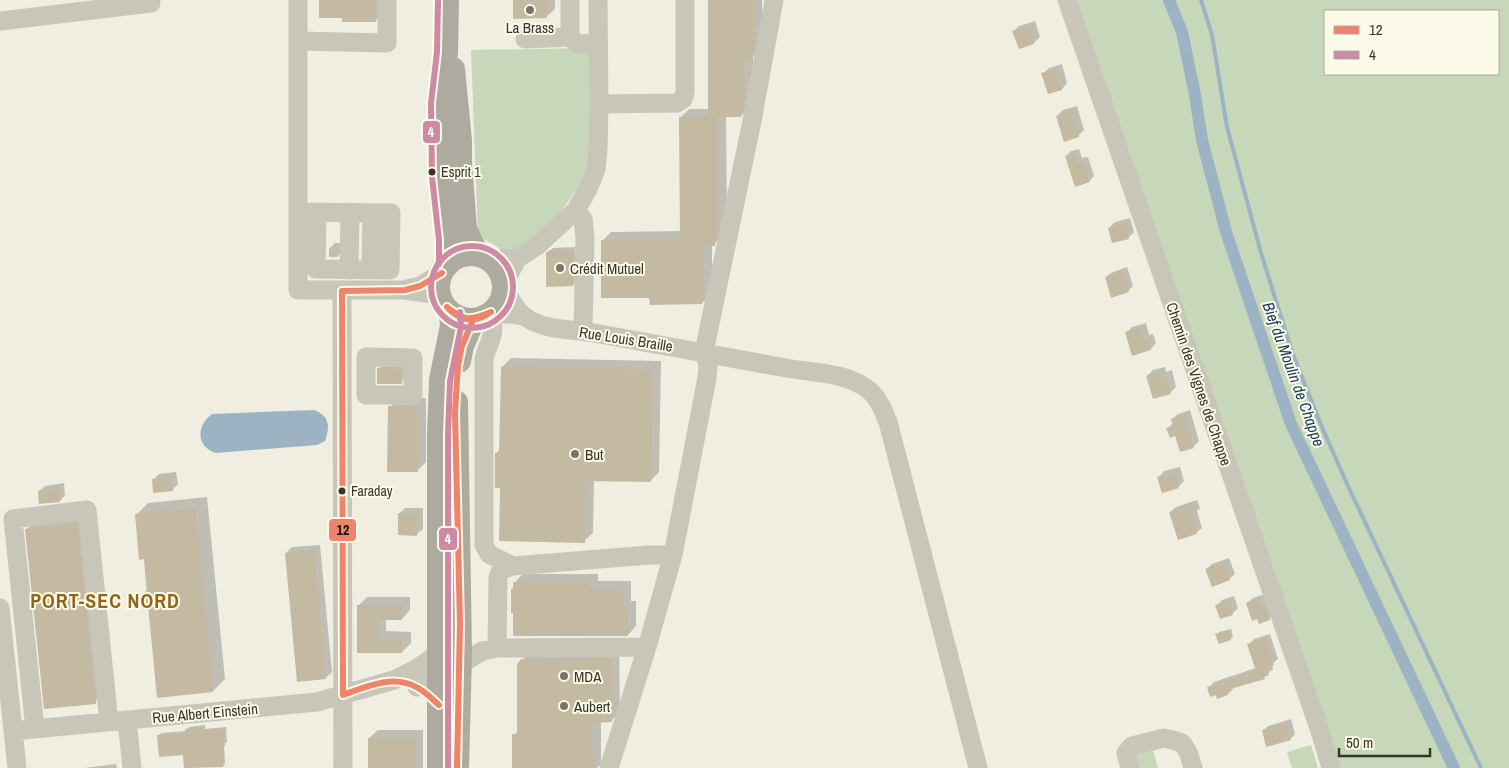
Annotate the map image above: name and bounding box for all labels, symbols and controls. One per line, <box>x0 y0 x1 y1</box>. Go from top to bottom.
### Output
marker: La Brass <box>524 4 536 16</box>
legend <box>1324 10 1499 75</box>
place label: La Brass <box>506 17 554 38</box>
text: 12 <box>1369 19 1383 40</box>
text: 4 <box>1369 44 1376 65</box>
line badge: 4 <box>422 120 441 144</box>
text: 4 <box>428 123 435 141</box>
place label: Esprit 1 <box>441 163 481 181</box>
marker: Esprit 1 <box>427 167 437 177</box>
place label: Crédit Mutuel <box>570 258 644 279</box>
marker: Crédit Mutuel <box>554 262 566 274</box>
water label: Bief du Moulin de Chappe <box>1258 299 1330 449</box>
street label: Chemin des Vignes de Chappe <box>1161 300 1237 469</box>
street label: Rue Louis Braille <box>578 321 674 357</box>
place label: But <box>585 444 604 465</box>
marker: But <box>569 448 581 460</box>
place label: Faraday <box>351 482 393 500</box>
marker: Faraday <box>337 486 347 496</box>
line badge: 12 <box>328 518 357 542</box>
text: 12 <box>337 521 349 539</box>
line badge: 4 <box>438 527 458 551</box>
text: 4 <box>445 530 452 548</box>
district label: PORT-SEC NORD <box>30 587 180 614</box>
place label: MDA <box>574 666 602 687</box>
marker: MDA <box>558 670 570 682</box>
place label: Aubert <box>573 696 611 717</box>
street label: Rue Albert Einstein <box>151 698 259 728</box>
marker: Aubert <box>558 700 570 712</box>
scale bar <box>1339 726 1430 758</box>
text: 50 m <box>1346 732 1373 753</box>

